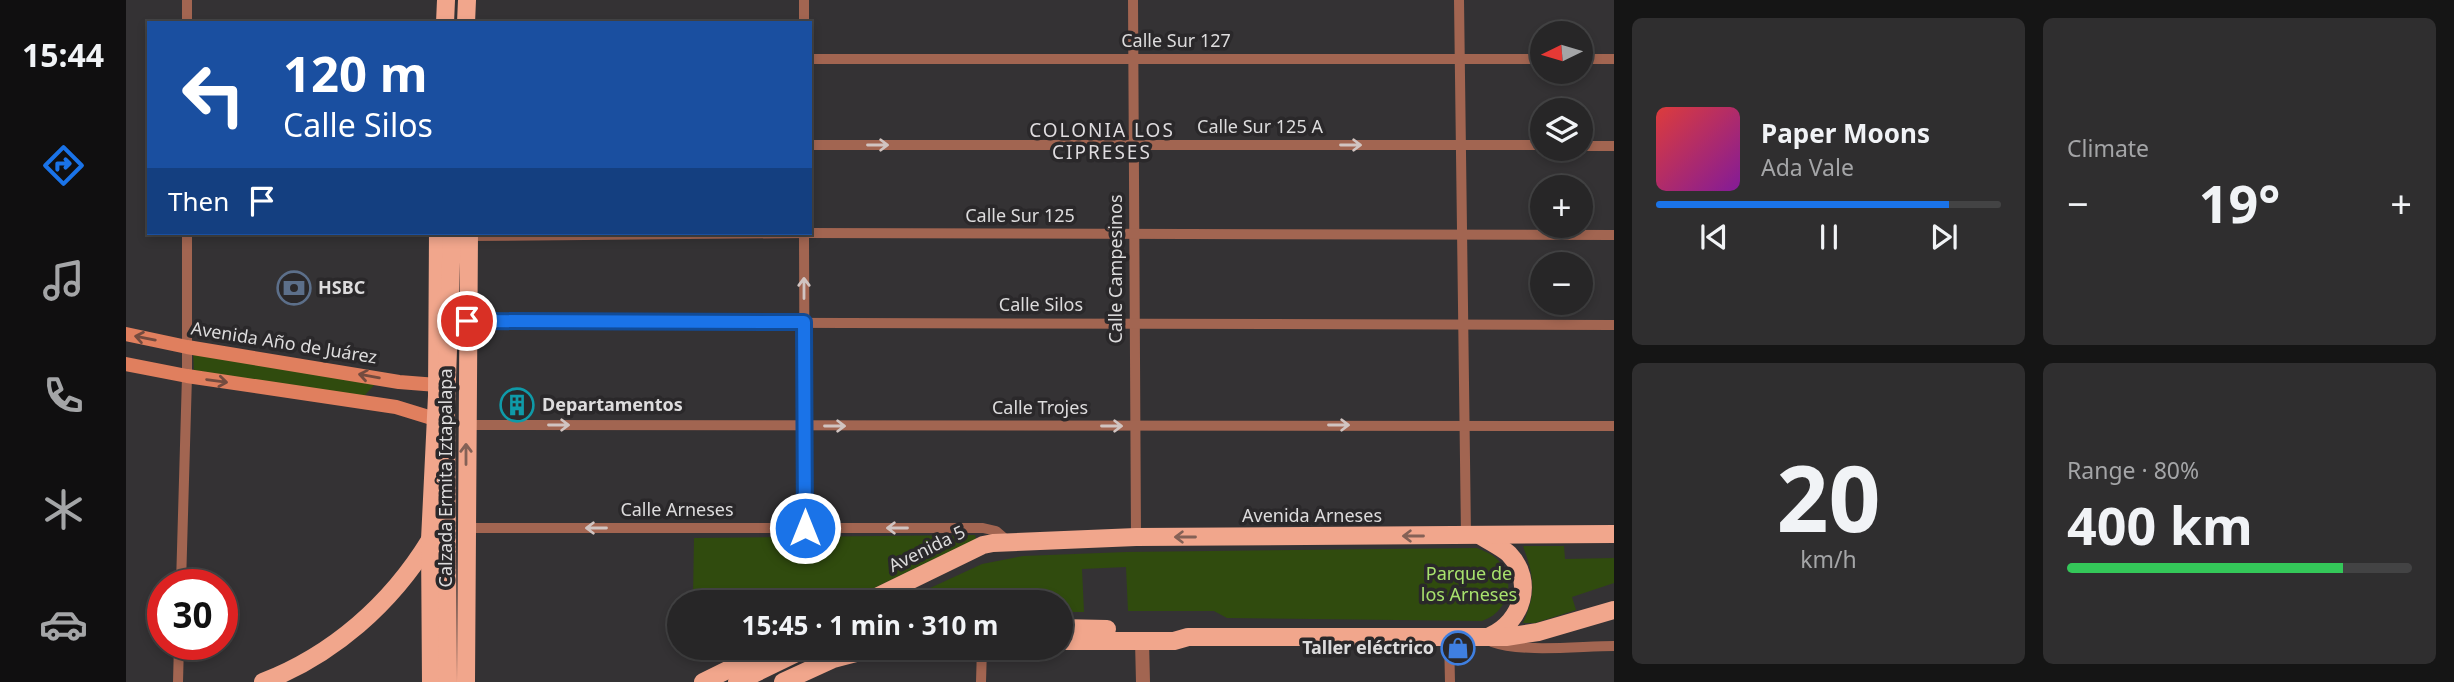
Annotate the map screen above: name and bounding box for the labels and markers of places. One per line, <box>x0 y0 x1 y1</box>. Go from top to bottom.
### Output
bank icon: HSBC <box>275 269 313 307</box>
place label: HSBC <box>318 275 365 299</box>
pin <box>437 291 497 351</box>
building icon: Departamentos <box>498 386 536 424</box>
place label: Departamentos <box>542 392 683 416</box>
shop icon: Taller eléctrico <box>1439 629 1477 667</box>
place label: Taller eléctrico <box>1302 635 1434 659</box>

